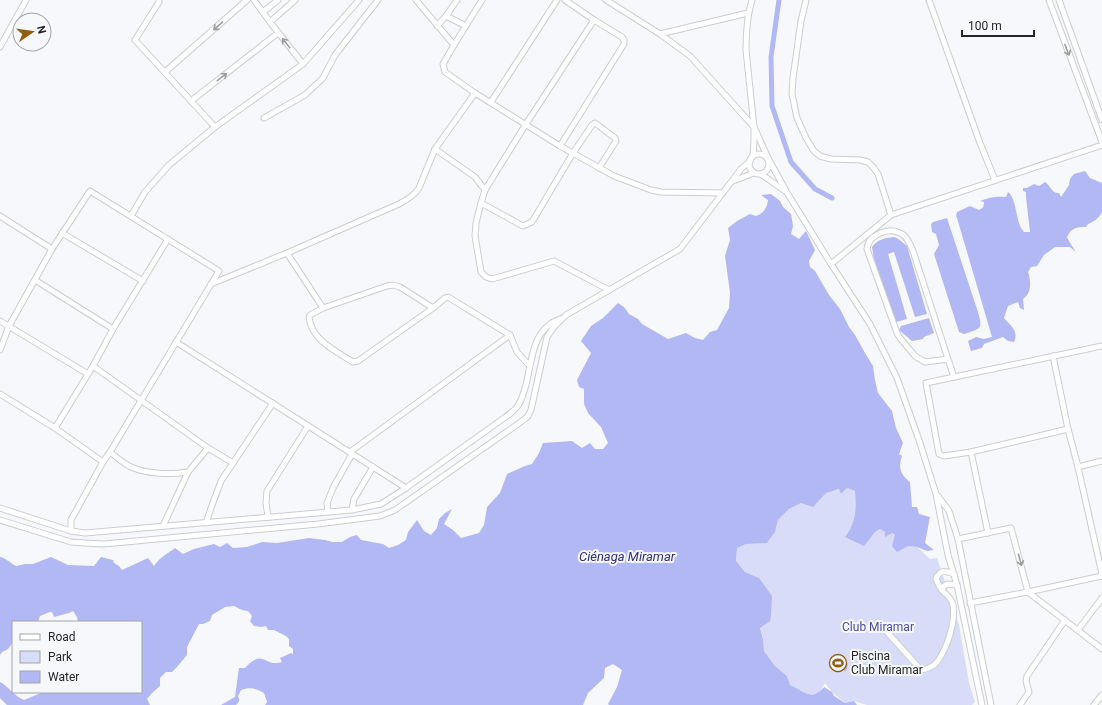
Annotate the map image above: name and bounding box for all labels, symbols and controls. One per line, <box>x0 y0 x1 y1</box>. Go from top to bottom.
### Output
north arrow <box>12 12 52 52</box>
scale bar <box>962 12 1034 38</box>
text: 100 m <box>968 19 1002 33</box>
one-way arrow <box>212 21 223 30</box>
text: N <box>34 25 49 35</box>
one-way arrow <box>282 38 291 48</box>
one-way arrow <box>1064 43 1072 55</box>
one-way arrow <box>217 73 228 82</box>
water label: Ciénaga Miramar <box>579 549 676 564</box>
one-way arrow <box>1017 553 1024 566</box>
park label: Club Miramar <box>842 620 914 634</box>
legend <box>12 621 142 693</box>
text: Road <box>48 630 76 644</box>
place label: Piscina Club Miramar <box>851 649 923 677</box>
text: Park <box>48 650 73 664</box>
sports icon: Piscina Club Miramar <box>828 653 848 673</box>
text: Water <box>48 670 79 684</box>

